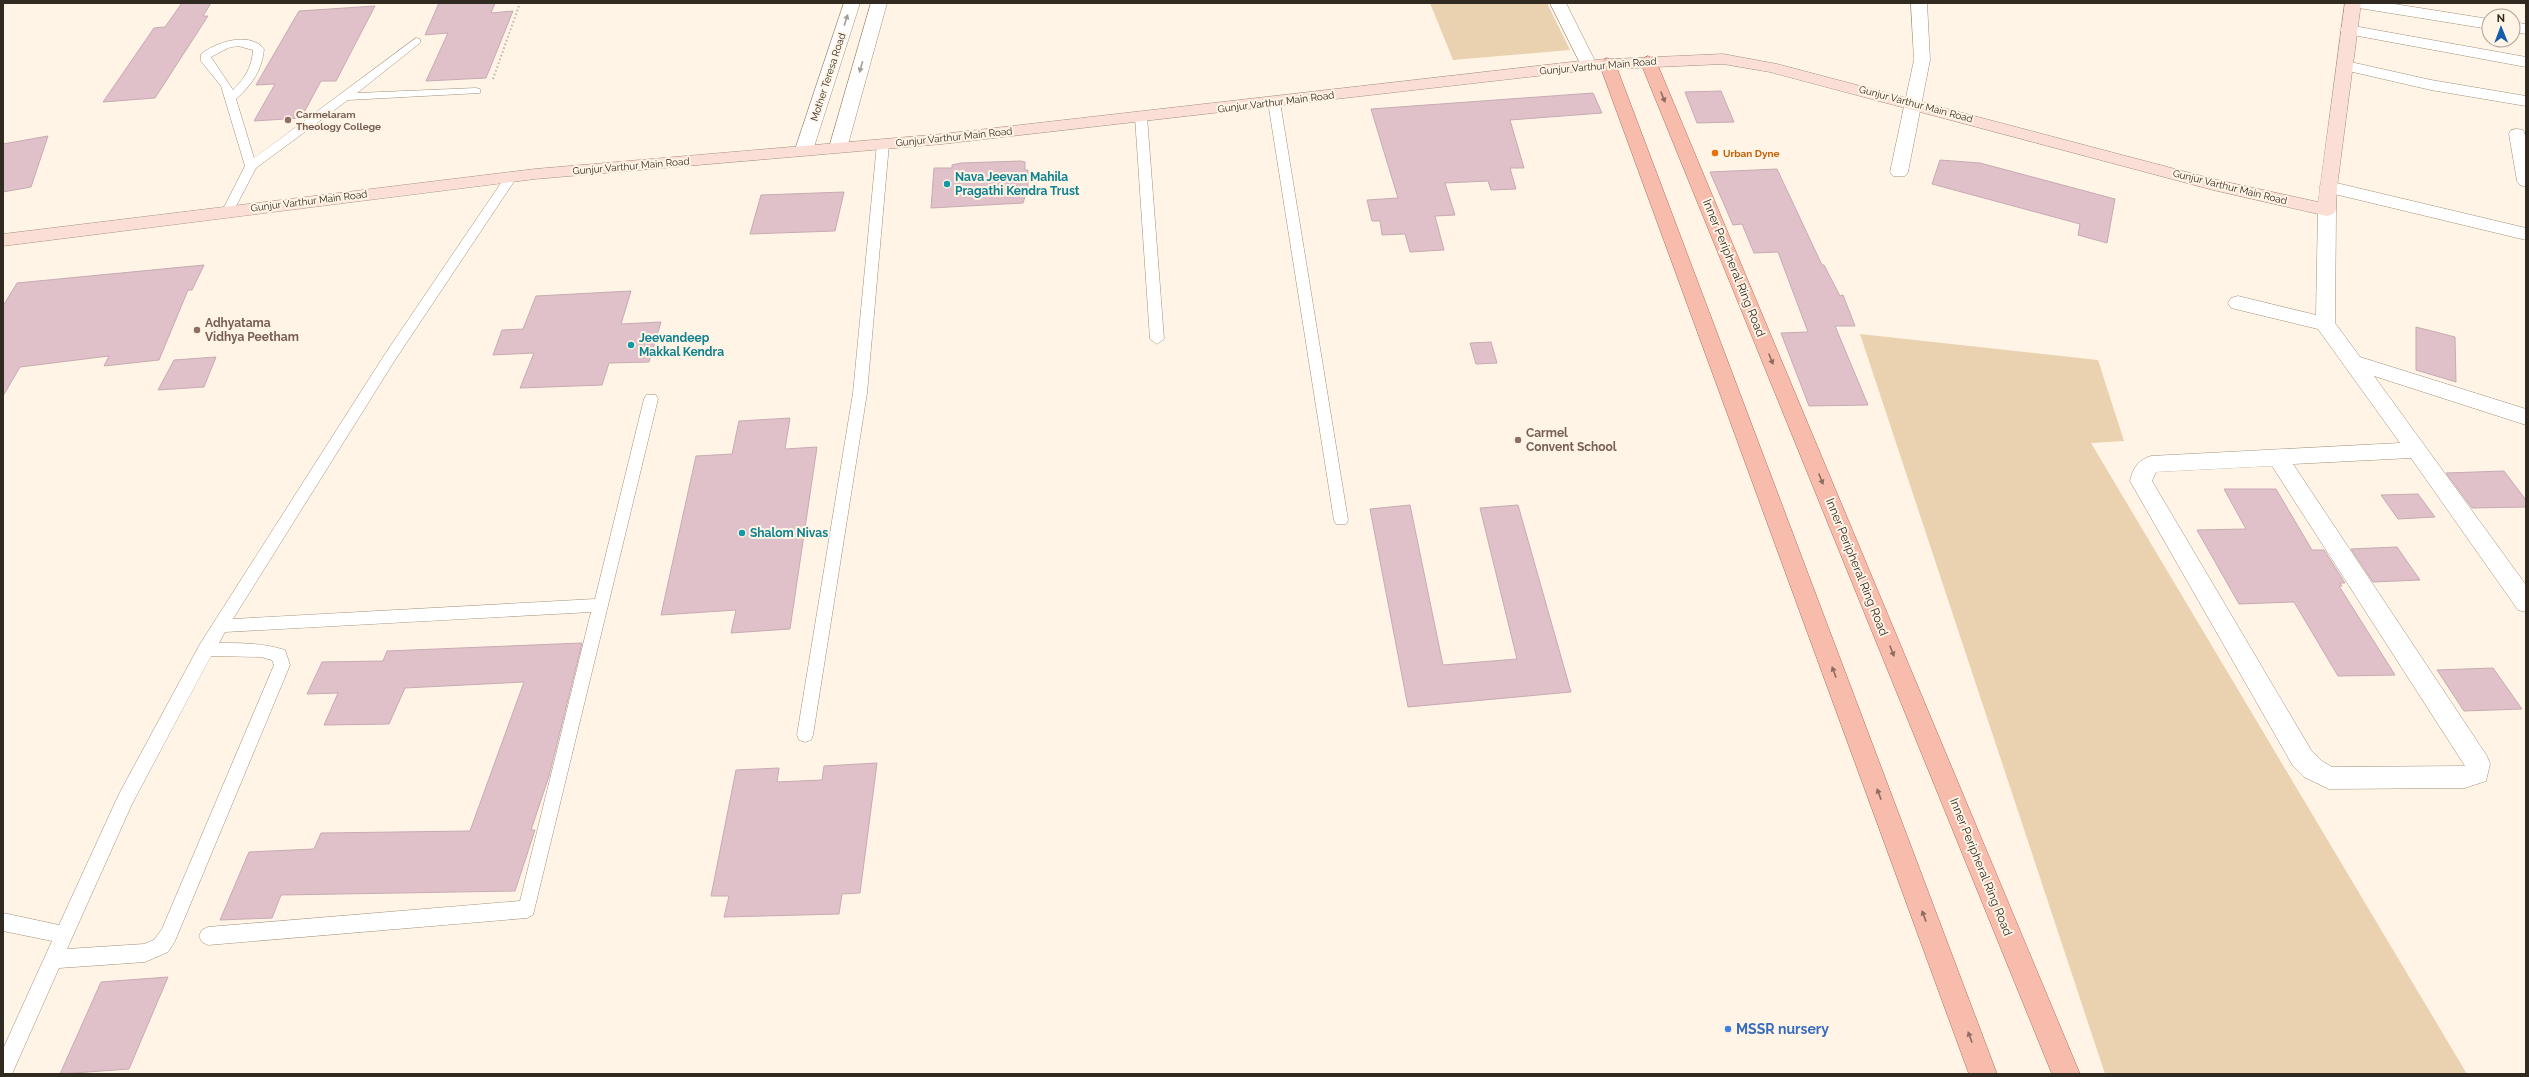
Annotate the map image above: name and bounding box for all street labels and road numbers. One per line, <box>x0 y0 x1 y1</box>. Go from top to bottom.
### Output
street label: Mother Teresa Road <box>809 32 847 122</box>
street label: Gunjur Varthur Main Road <box>1539 55 1657 77</box>
street label: Gunjur Varthur Main Road <box>1858 83 1974 125</box>
street label: Gunjur Varthur Main Road <box>1217 89 1335 115</box>
street label: Gunjur Varthur Main Road <box>895 125 1013 149</box>
street label: Gunjur Varthur Main Road <box>572 155 690 177</box>
street label: Gunjur Varthur Main Road <box>2172 167 2288 207</box>
street label: Gunjur Varthur Main Road <box>250 188 368 214</box>
street label: Inner Peripheral Ring Road <box>1700 197 1768 339</box>
street label: Inner Peripheral Ring Road <box>1823 496 1891 638</box>
street label: Inner Peripheral Ring Road <box>1947 796 2015 938</box>

